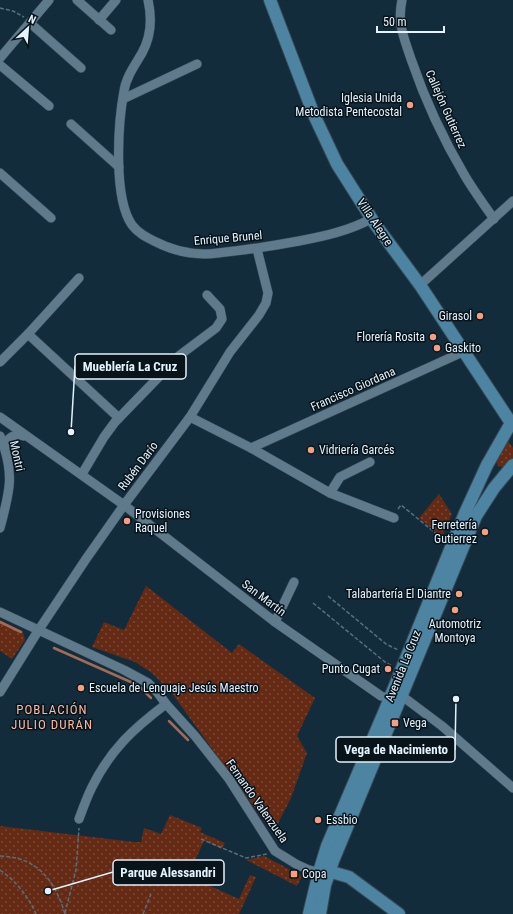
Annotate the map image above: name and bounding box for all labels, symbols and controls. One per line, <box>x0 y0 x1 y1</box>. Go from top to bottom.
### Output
north arrow <box>8 8 48 48</box>
scale bar <box>377 8 444 34</box>
text: N <box>26 12 38 27</box>
text: 50 m <box>383 15 407 29</box>
street label: Callejón Gutierrez <box>423 68 469 150</box>
place label: Iglesia Unida Metodista Pentecostal <box>295 91 402 119</box>
marker: Iglesia Unida Metodista Pentecostal <box>405 100 415 110</box>
street label: Villa Alegre <box>354 196 396 249</box>
street label: Enrique Brunel <box>193 228 263 248</box>
place label: Girasol <box>439 309 472 323</box>
marker: Girasol <box>475 311 485 321</box>
place label: Florería Rosita <box>356 330 425 344</box>
marker: Florería Rosita <box>428 332 438 342</box>
place label: Gaskito <box>445 341 481 355</box>
marker: Gaskito <box>432 343 442 353</box>
callout: Mueblería La Cruz <box>75 354 186 379</box>
text: Mueblería La Cruz <box>83 359 177 374</box>
street label: Francisco Giordana <box>308 364 398 414</box>
street label: Montri <box>7 439 27 473</box>
street label: Rubén Darío <box>115 439 161 493</box>
place label: Vidriería Garcés <box>319 443 394 457</box>
marker: Vidriería Garcés <box>306 445 316 455</box>
place label: Provisiones Raquel <box>135 507 190 535</box>
marker: Provisiones Raquel <box>122 516 132 526</box>
place label: Ferretería Gutierrez <box>431 518 477 546</box>
marker: Ferretería Gutierrez <box>480 527 490 537</box>
street label: San Martín <box>239 577 289 619</box>
place label: Talabartería El Diantre <box>346 587 451 601</box>
marker: Talabartería El Diantre <box>454 589 464 599</box>
marker: Automotriz Montoya <box>450 605 460 615</box>
place label: Automotriz Montoya <box>429 617 481 645</box>
street label: Avenida La Cruz <box>382 628 424 704</box>
place label: Punto Cugat <box>322 662 380 676</box>
marker: Punto Cugat <box>383 664 393 674</box>
place label: Escuela de Lenguaje Jesús Maestro <box>89 681 259 695</box>
marker: Escuela de Lenguaje Jesús Maestro <box>76 683 86 693</box>
district label: POBLACIÓN JULIO DURÁN <box>11 702 93 732</box>
place label: Vega <box>403 716 427 730</box>
marker: Vega <box>390 718 400 728</box>
callout: Vega de Nacimiento <box>336 737 455 762</box>
text: Vega de Nacimiento <box>344 742 448 757</box>
street label: Fernando Valenzuela <box>223 757 291 846</box>
place label: Essbio <box>326 813 358 827</box>
marker: Essbio <box>313 815 323 825</box>
callout: Parque Alessandri <box>113 860 224 885</box>
text: Parque Alessandri <box>120 865 216 880</box>
place label: Copa <box>302 867 327 881</box>
marker: Copa <box>289 869 299 879</box>

